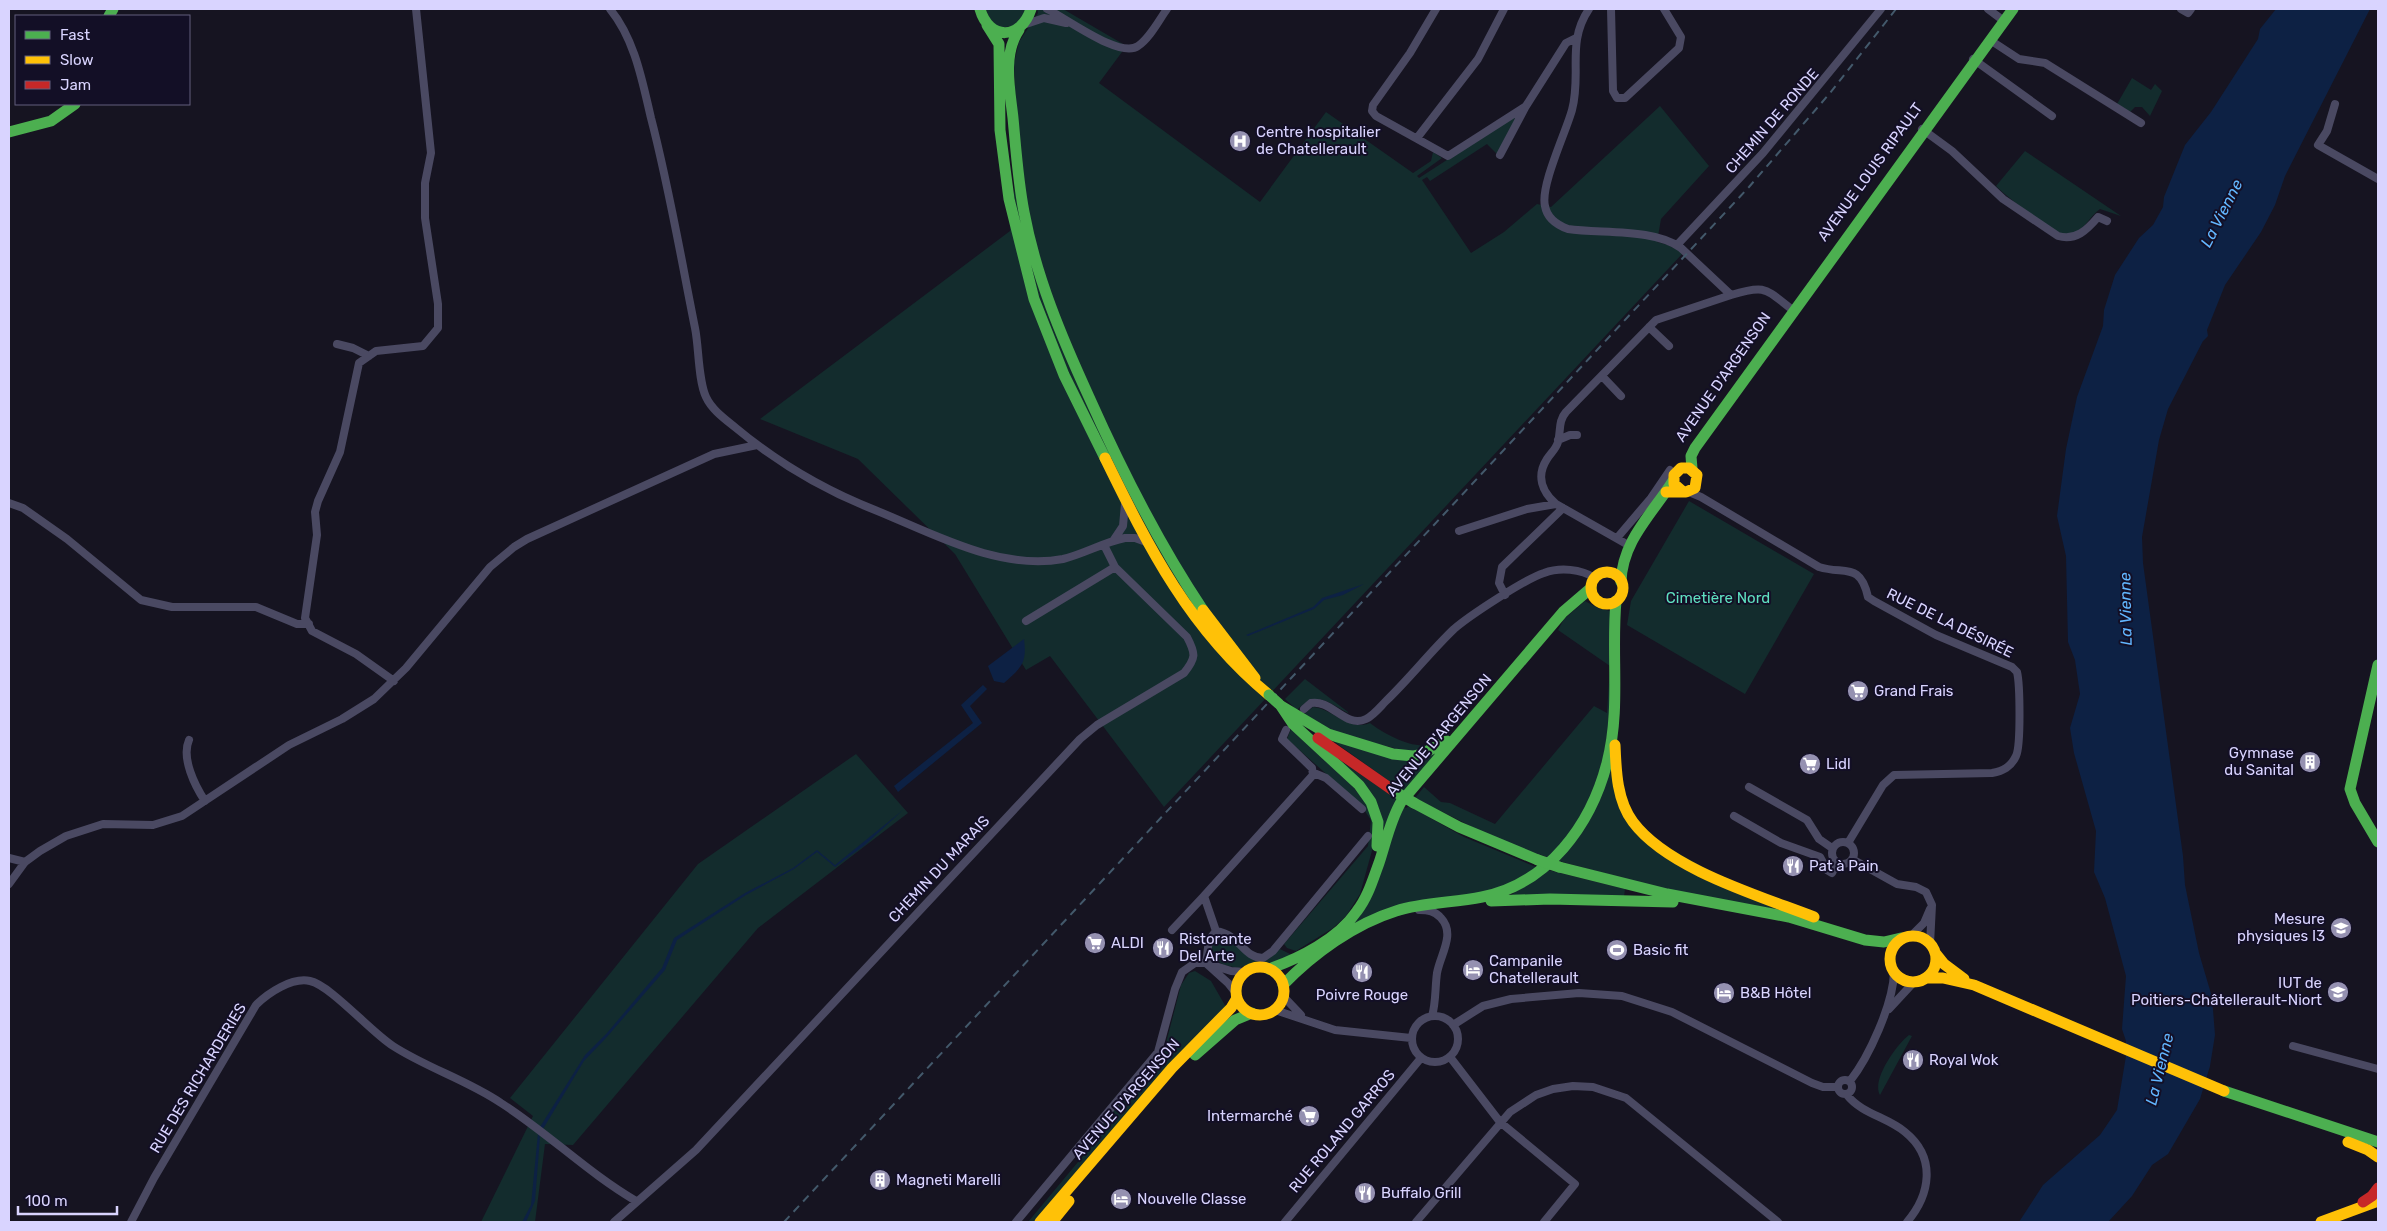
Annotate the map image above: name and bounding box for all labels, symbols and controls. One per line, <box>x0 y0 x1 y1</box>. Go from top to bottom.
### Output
legend <box>15 15 190 105</box>
text: Fast <box>60 26 90 44</box>
text: Slow <box>60 51 93 69</box>
street label: CHEMIN DE RONDE <box>1722 65 1822 177</box>
text: Jam <box>60 76 91 94</box>
street label: AVENUE LOUIS RIPAULT <box>1814 99 1926 245</box>
place label: Centre hospitalier de Chatellerault <box>1256 123 1381 158</box>
hospital icon: Centre hospitalier de Chatellerault <box>1228 129 1252 153</box>
water label: La Vienne <box>2196 176 2247 250</box>
street label: AVENUE D'ARGENSON <box>1671 309 1775 445</box>
water label: La Vienne <box>2115 572 2136 646</box>
street label: RUE DE LA DÉSIRÉE <box>1884 584 2016 662</box>
park label: Cimetière Nord <box>1666 589 1770 607</box>
street label: AVENUE D'ARGENSON <box>1383 670 1495 800</box>
supermarket icon: Grand Frais <box>1846 679 1870 703</box>
place label: Grand Frais <box>1874 682 1954 700</box>
place label: Gymnase du Sanital <box>2224 744 2294 779</box>
building icon: Gymnase du Sanital <box>2298 750 2322 774</box>
supermarket icon: Lidl <box>1798 752 1822 776</box>
place label: Lidl <box>1826 755 1851 773</box>
street label: CHEMIN DU MARAIS <box>885 812 993 926</box>
restaurant icon: Pat à Pain <box>1781 854 1805 878</box>
place label: Pat à Pain <box>1809 857 1879 875</box>
place label: Mesure physiques I3 <box>2237 910 2325 945</box>
school or university icon: Mesure physiques I3 <box>2329 916 2353 940</box>
place label: Ristorante Del Arte <box>1179 930 1252 965</box>
supermarket icon: ALDI <box>1083 931 1107 955</box>
place label: ALDI <box>1111 934 1144 952</box>
restaurant icon: Ristorante Del Arte <box>1151 936 1175 960</box>
sports icon: Basic fit <box>1605 938 1629 962</box>
place label: Basic fit <box>1633 941 1688 959</box>
place label: Campanile Chatellerault <box>1489 952 1579 987</box>
hotel icon: Campanile Chatellerault <box>1461 958 1485 982</box>
restaurant icon: Poivre Rouge <box>1350 960 1374 984</box>
place label: IUT de Poitiers-Châtellerault-Niort <box>2131 974 2322 1009</box>
school or university icon: IUT de Poitiers-Châtellerault-Niort <box>2326 980 2350 1004</box>
hotel icon: B&B Hôtel <box>1712 981 1736 1005</box>
place label: B&B Hôtel <box>1740 984 1811 1002</box>
place label: Poivre Rouge <box>1316 986 1408 1004</box>
street label: RUE DES RICHARDERIES <box>146 1000 250 1156</box>
water label: La Vienne <box>2141 1031 2178 1107</box>
street label: AVENUE D'ARGENSON <box>1069 1035 1183 1163</box>
restaurant icon: Royal Wok <box>1901 1048 1925 1072</box>
place label: Royal Wok <box>1929 1051 1999 1069</box>
street label: RUE ROLAND GARROS <box>1285 1066 1399 1196</box>
supermarket icon: Intermarché <box>1297 1104 1321 1128</box>
place label: Intermarché <box>1207 1107 1293 1125</box>
building icon: Magneti Marelli <box>868 1168 892 1192</box>
place label: Magneti Marelli <box>896 1171 1001 1189</box>
restaurant icon: Buffalo Grill <box>1353 1181 1377 1205</box>
scale bar <box>18 1184 116 1216</box>
place label: Buffalo Grill <box>1381 1184 1461 1202</box>
hotel icon: Nouvelle Classe <box>1109 1187 1133 1211</box>
place label: Nouvelle Classe <box>1137 1190 1246 1208</box>
text: 100 m <box>25 1192 67 1210</box>

